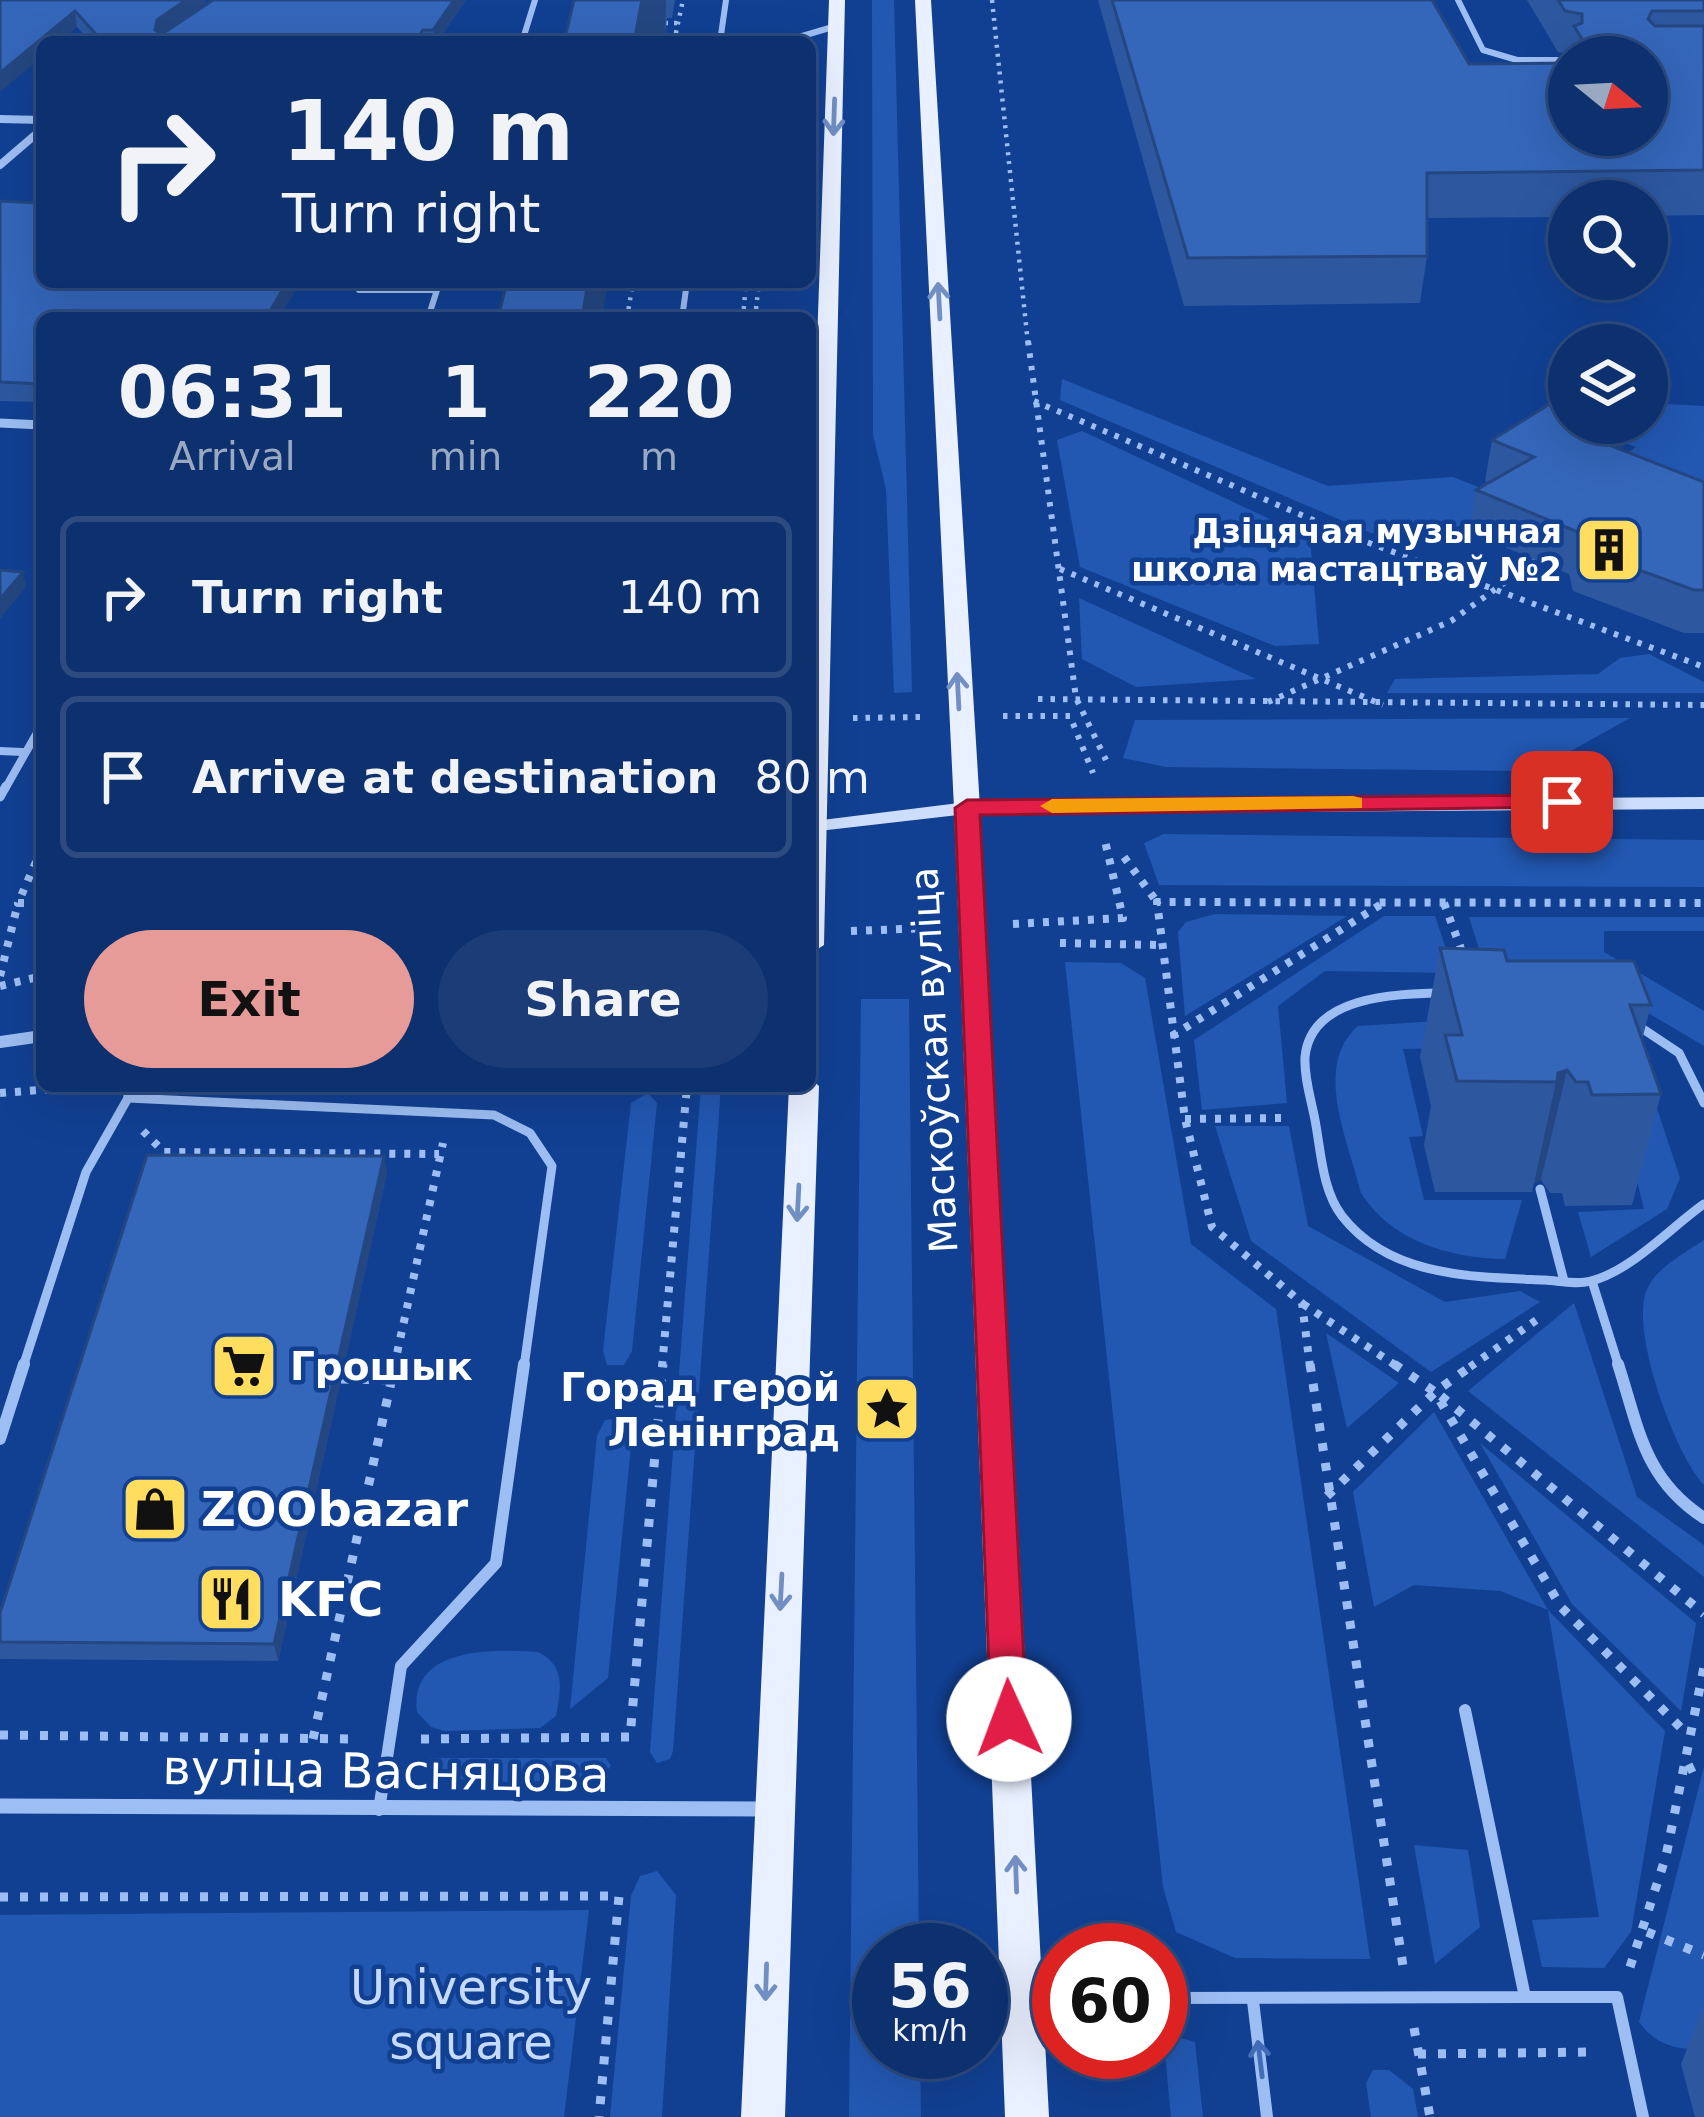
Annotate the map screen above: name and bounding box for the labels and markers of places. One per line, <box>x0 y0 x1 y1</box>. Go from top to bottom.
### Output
place label: Дзіцячая музычная школа мастацтваў №2 <box>1131 512 1562 589</box>
building icon: Дзіцячая музычная школа мастацтваў №2 <box>1574 515 1644 585</box>
pin <box>1511 751 1613 853</box>
supermarket icon: Грошык <box>209 1331 279 1401</box>
place label: Грошык <box>290 1344 473 1389</box>
place label: Горад герой Ленінград <box>560 1365 840 1455</box>
place icon: Горад герой Ленінград <box>852 1374 922 1444</box>
shop icon: ZOObazar <box>120 1474 190 1544</box>
place label: ZOObazar <box>201 1481 468 1537</box>
restaurant icon: KFC <box>196 1564 266 1634</box>
place label: KFC <box>278 1571 383 1627</box>

